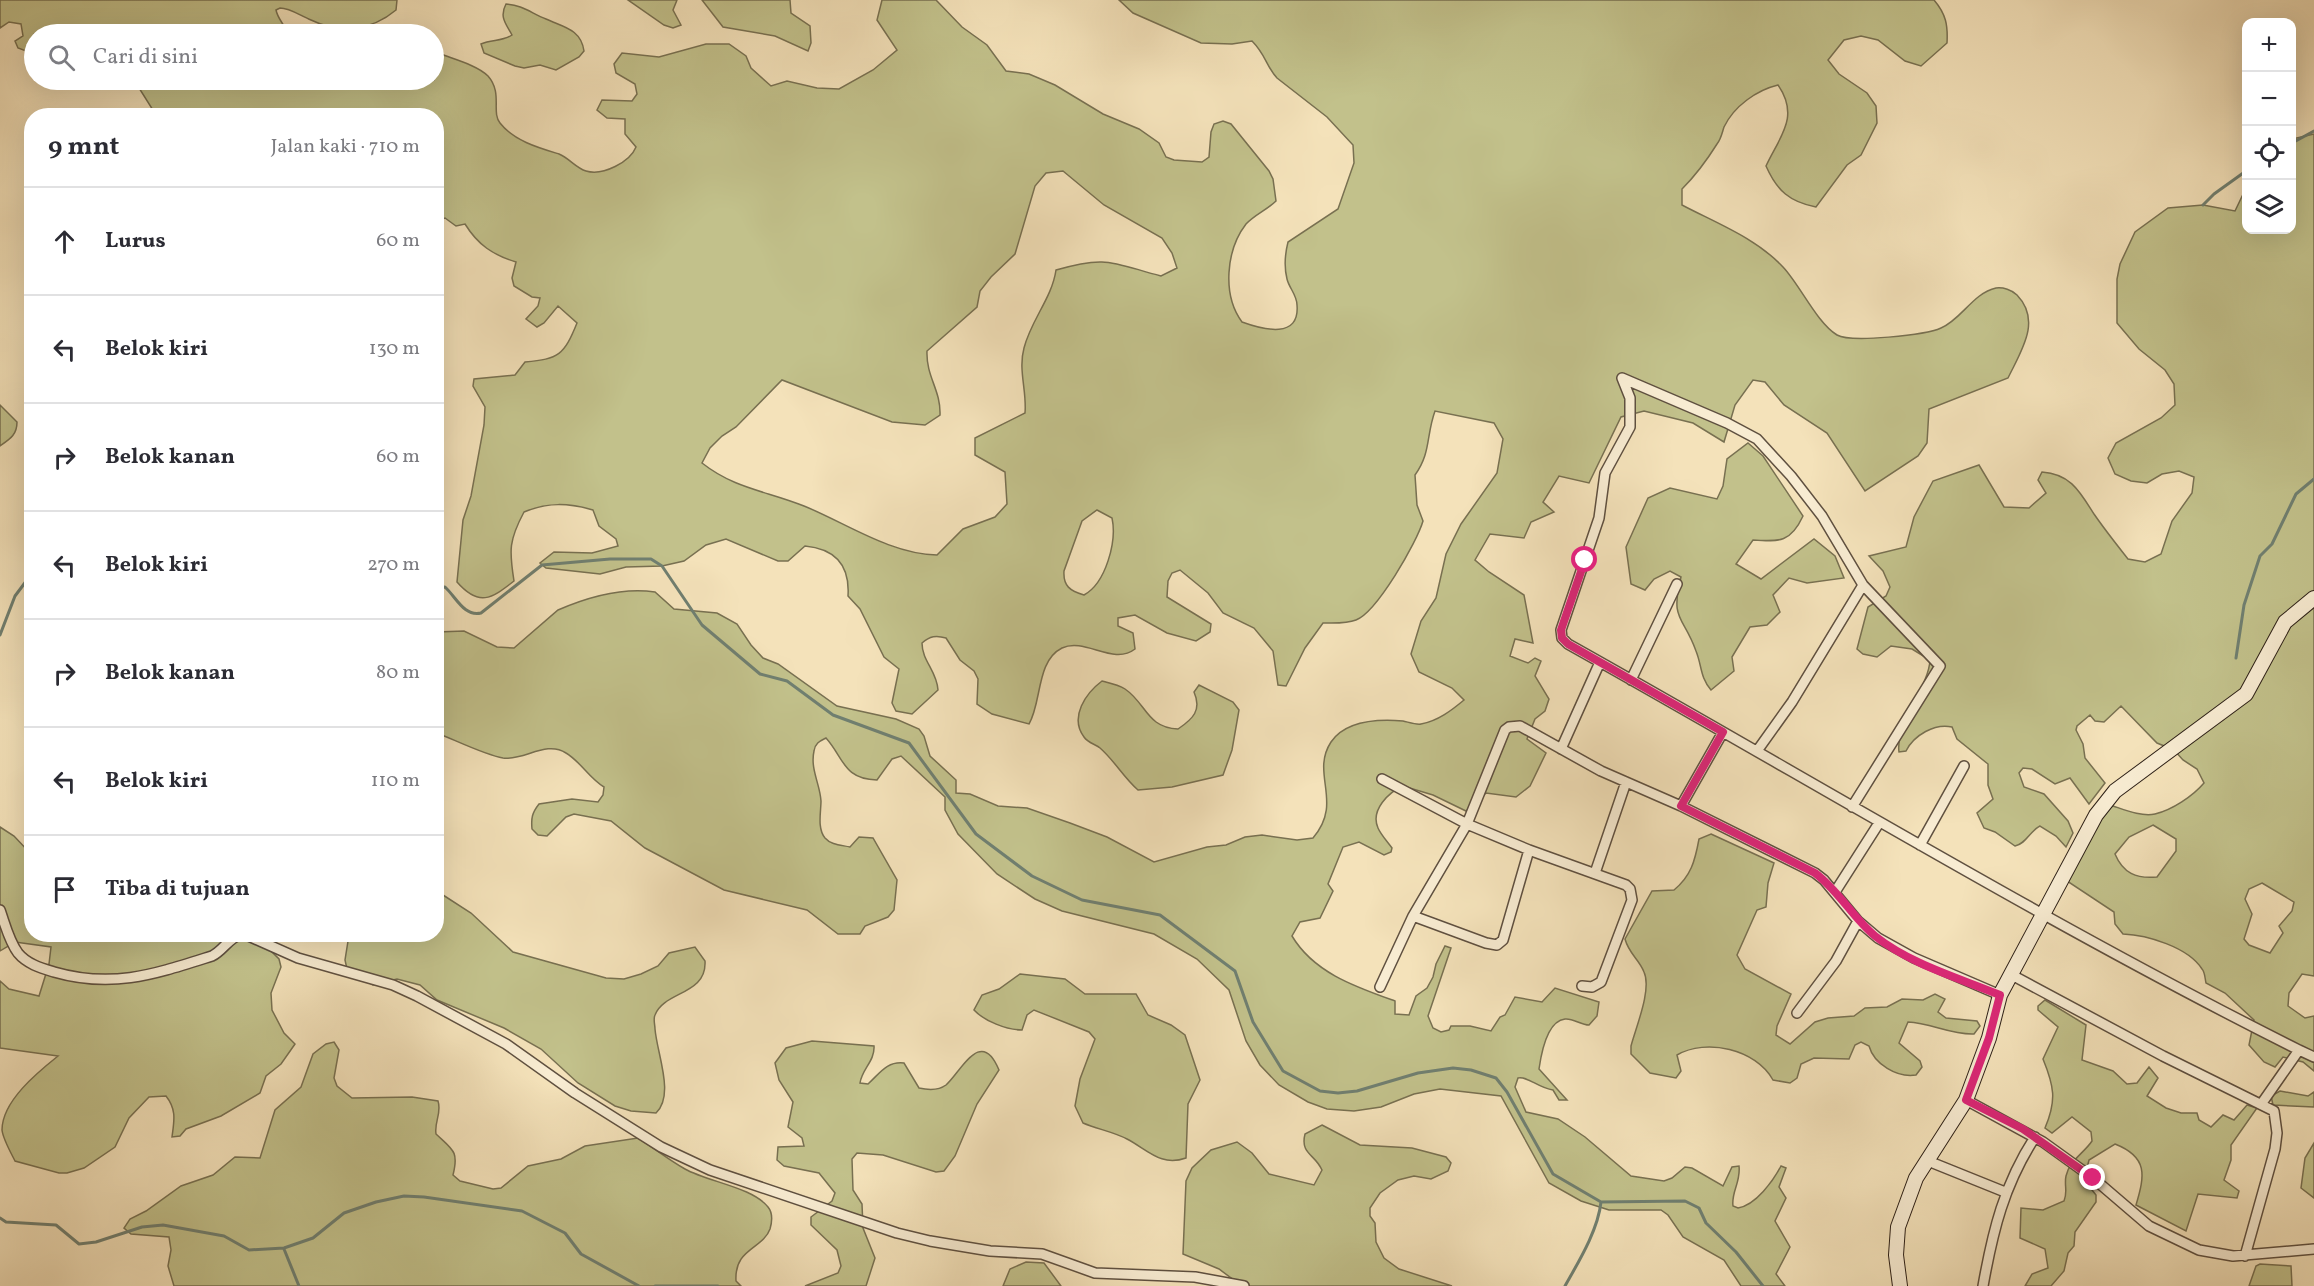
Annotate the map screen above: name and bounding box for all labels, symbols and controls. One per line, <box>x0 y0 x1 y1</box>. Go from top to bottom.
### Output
map controls <box>2242 18 2296 234</box>
button: + <box>2242 18 2296 72</box>
search box <box>24 24 444 90</box>
icon: search <box>45 41 78 74</box>
text: Cari di sini <box>93 42 198 73</box>
button: − <box>2242 72 2296 126</box>
button: locate <box>2242 126 2296 180</box>
text: 9 mnt <box>48 129 119 165</box>
text: Jalan kaki · 710 m <box>271 133 420 161</box>
button: layers <box>2242 180 2296 234</box>
icon: ahead <box>48 225 81 258</box>
text: Lurus <box>105 226 166 257</box>
text: 60 m <box>376 227 420 255</box>
icon: left <box>48 333 81 366</box>
text: Belok kiri <box>105 334 208 365</box>
text: 130 m <box>369 335 420 363</box>
icon: right <box>48 441 81 474</box>
text: Belok kanan <box>105 442 235 473</box>
text: 60 m <box>376 443 420 471</box>
route start <box>1571 546 1597 572</box>
icon: left <box>48 549 81 582</box>
text: Belok kiri <box>105 550 208 581</box>
text: 270 m <box>367 551 420 579</box>
icon: right <box>48 657 81 690</box>
text: Belok kanan <box>105 658 235 689</box>
text: 80 m <box>376 659 420 687</box>
icon: left <box>48 765 81 798</box>
text: Belok kiri <box>105 766 208 797</box>
text: 110 m <box>371 767 420 795</box>
icon: arrive <box>48 873 81 906</box>
text: Tiba di tujuan <box>105 874 250 905</box>
route end <box>2079 1164 2105 1190</box>

